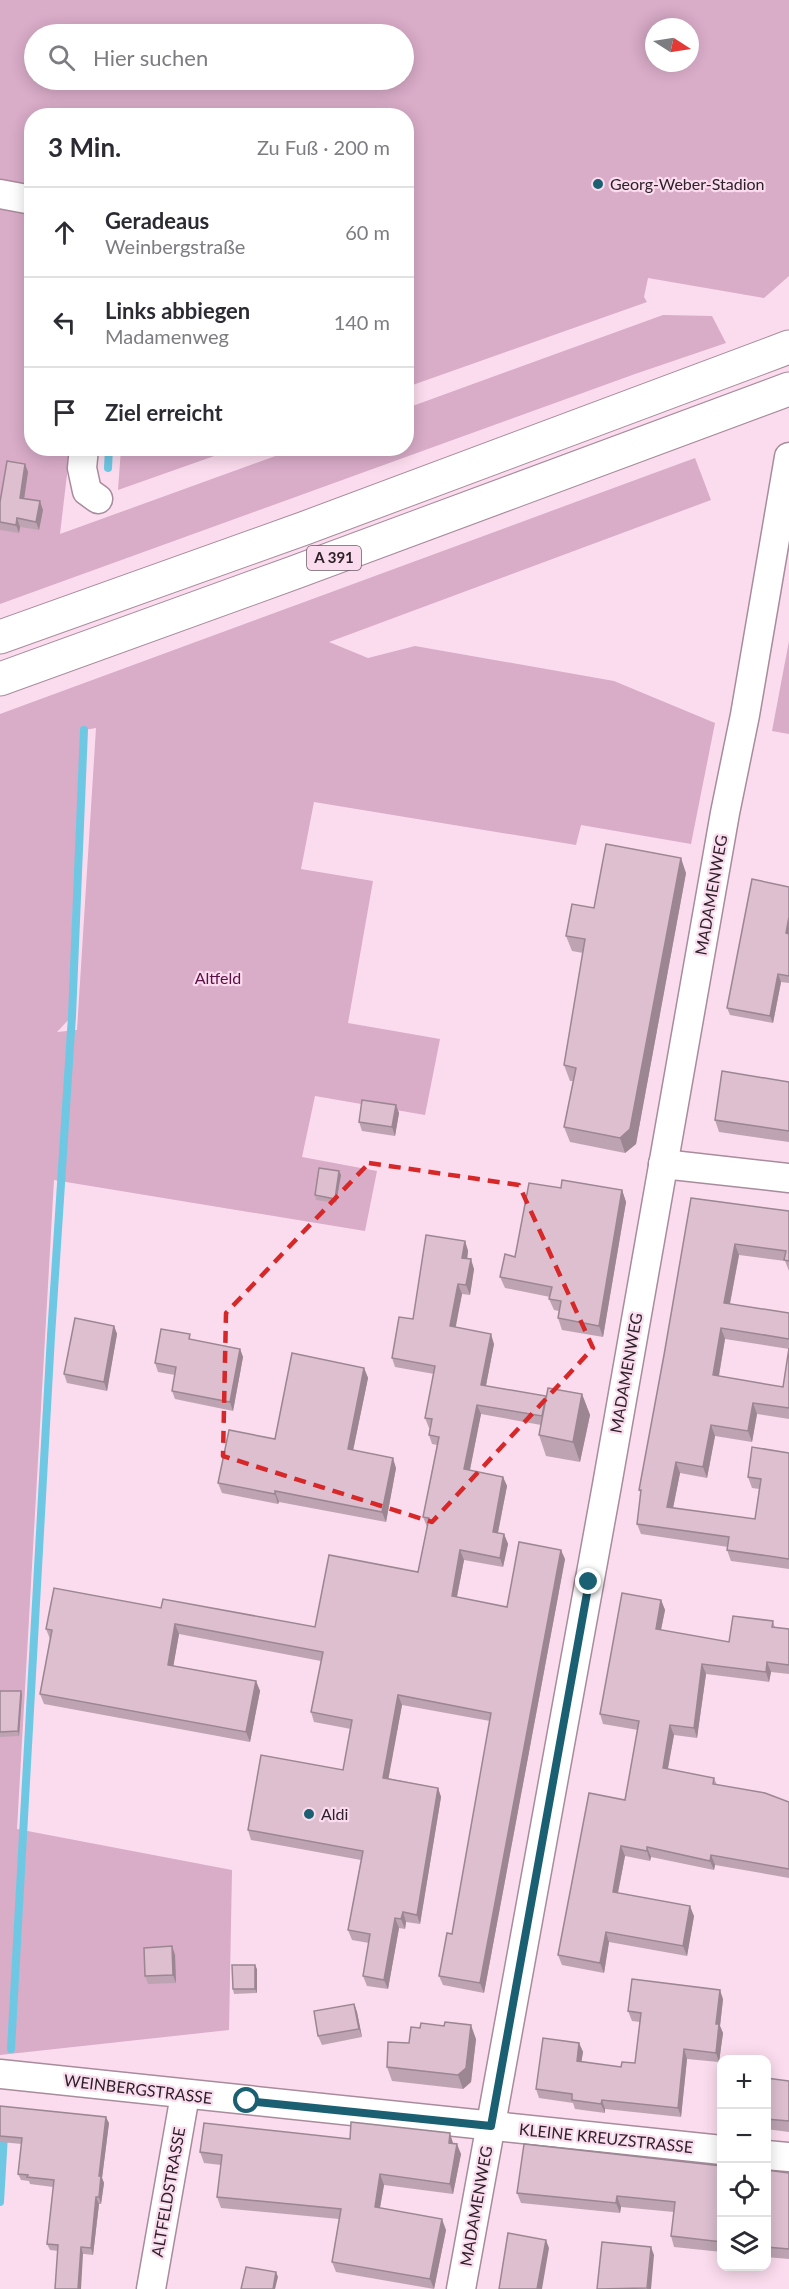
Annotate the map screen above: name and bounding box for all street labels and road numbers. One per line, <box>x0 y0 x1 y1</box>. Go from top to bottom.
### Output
road number: A 391 <box>307 546 361 570</box>
street label: MADAMENWEG <box>691 833 730 957</box>
street label: MADAMENWEG <box>606 1311 645 1435</box>
street label: WEINBERGSTRASSE <box>63 2070 213 2107</box>
street label: KLEINE KREUZSTRASSE <box>518 2119 694 2156</box>
street label: ALTFELDSTRASSE <box>147 2126 188 2258</box>
street label: MADAMENWEG <box>456 2144 495 2268</box>

